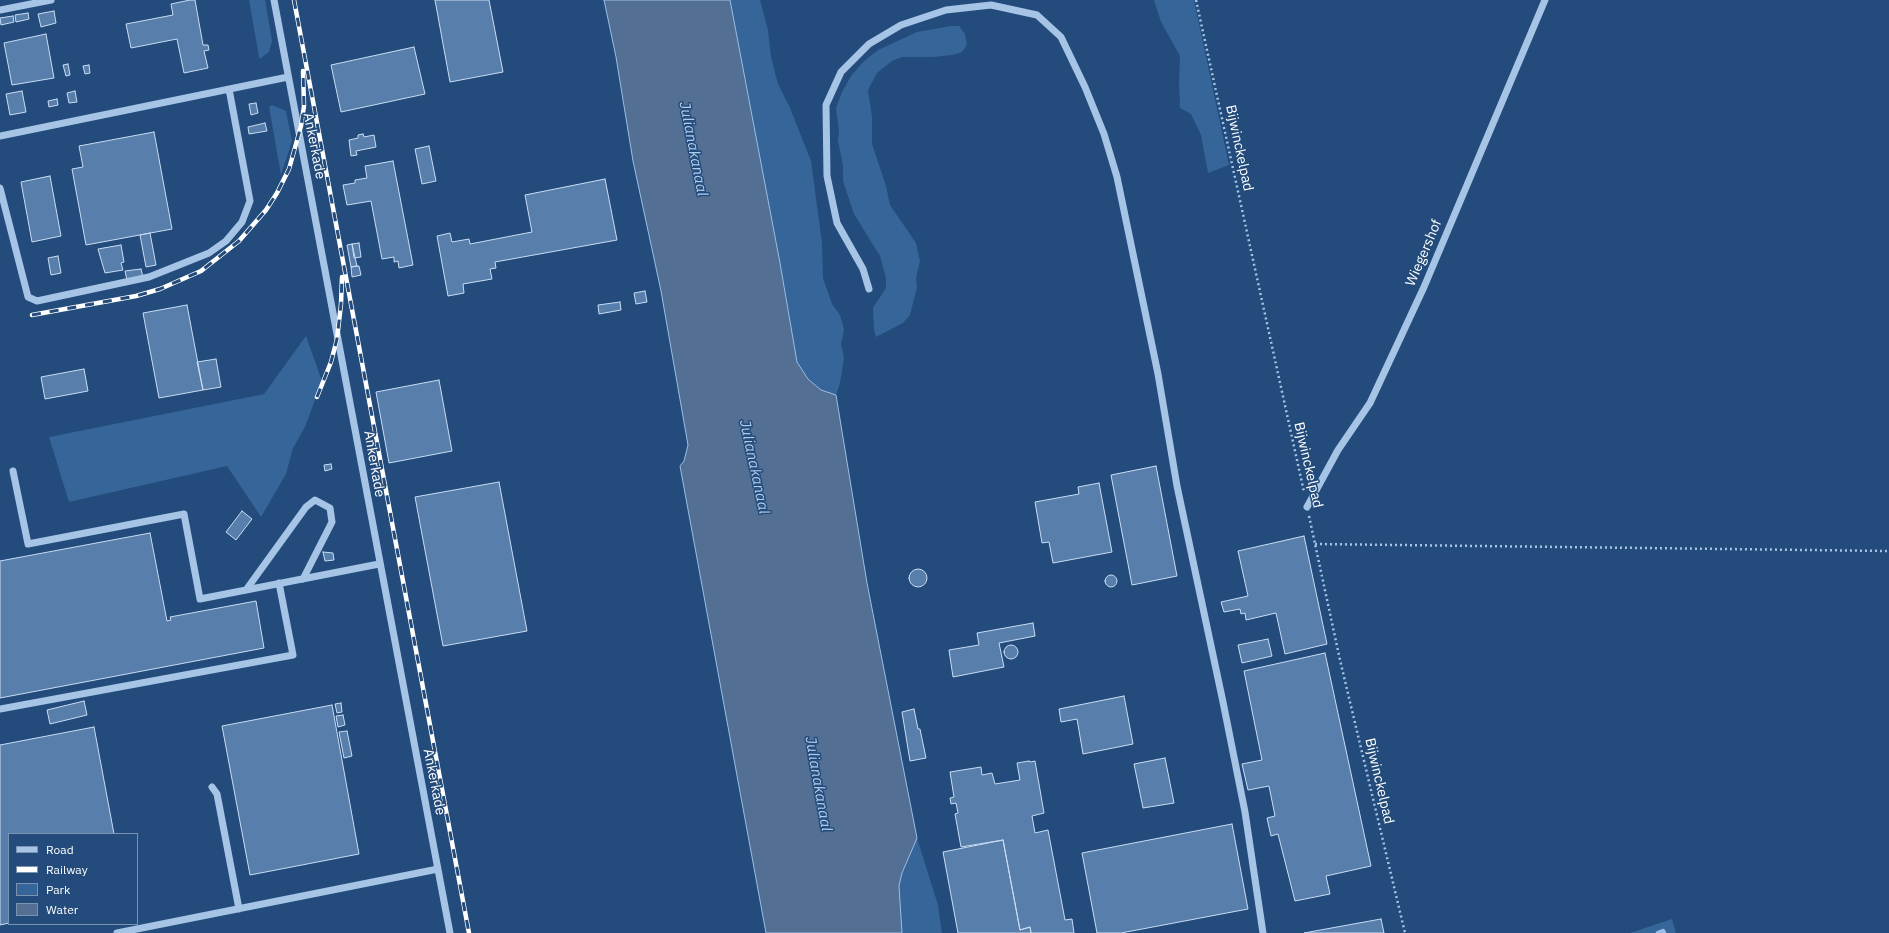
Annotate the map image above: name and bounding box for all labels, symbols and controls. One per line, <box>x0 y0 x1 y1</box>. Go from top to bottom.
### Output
water label: Julianakanaal <box>675 100 711 198</box>
street label: Bijwinckelpad <box>1222 103 1256 193</box>
street label: Ankerkade <box>299 111 329 181</box>
street label: Wiegershof <box>1402 217 1446 289</box>
water label: Julianakanaal <box>735 418 773 516</box>
street label: Bijwinckelpad <box>1290 420 1326 510</box>
street label: Ankerkade <box>360 429 388 499</box>
water label: Julianakanaal <box>801 735 835 833</box>
street label: Bijwinckelpad <box>1361 736 1397 826</box>
street label: Ankerkade <box>419 747 449 817</box>
legend <box>8 833 138 925</box>
text: Road <box>46 842 74 857</box>
text: Railway <box>46 862 88 877</box>
text: Park <box>46 882 70 897</box>
text: Water <box>46 902 78 917</box>

